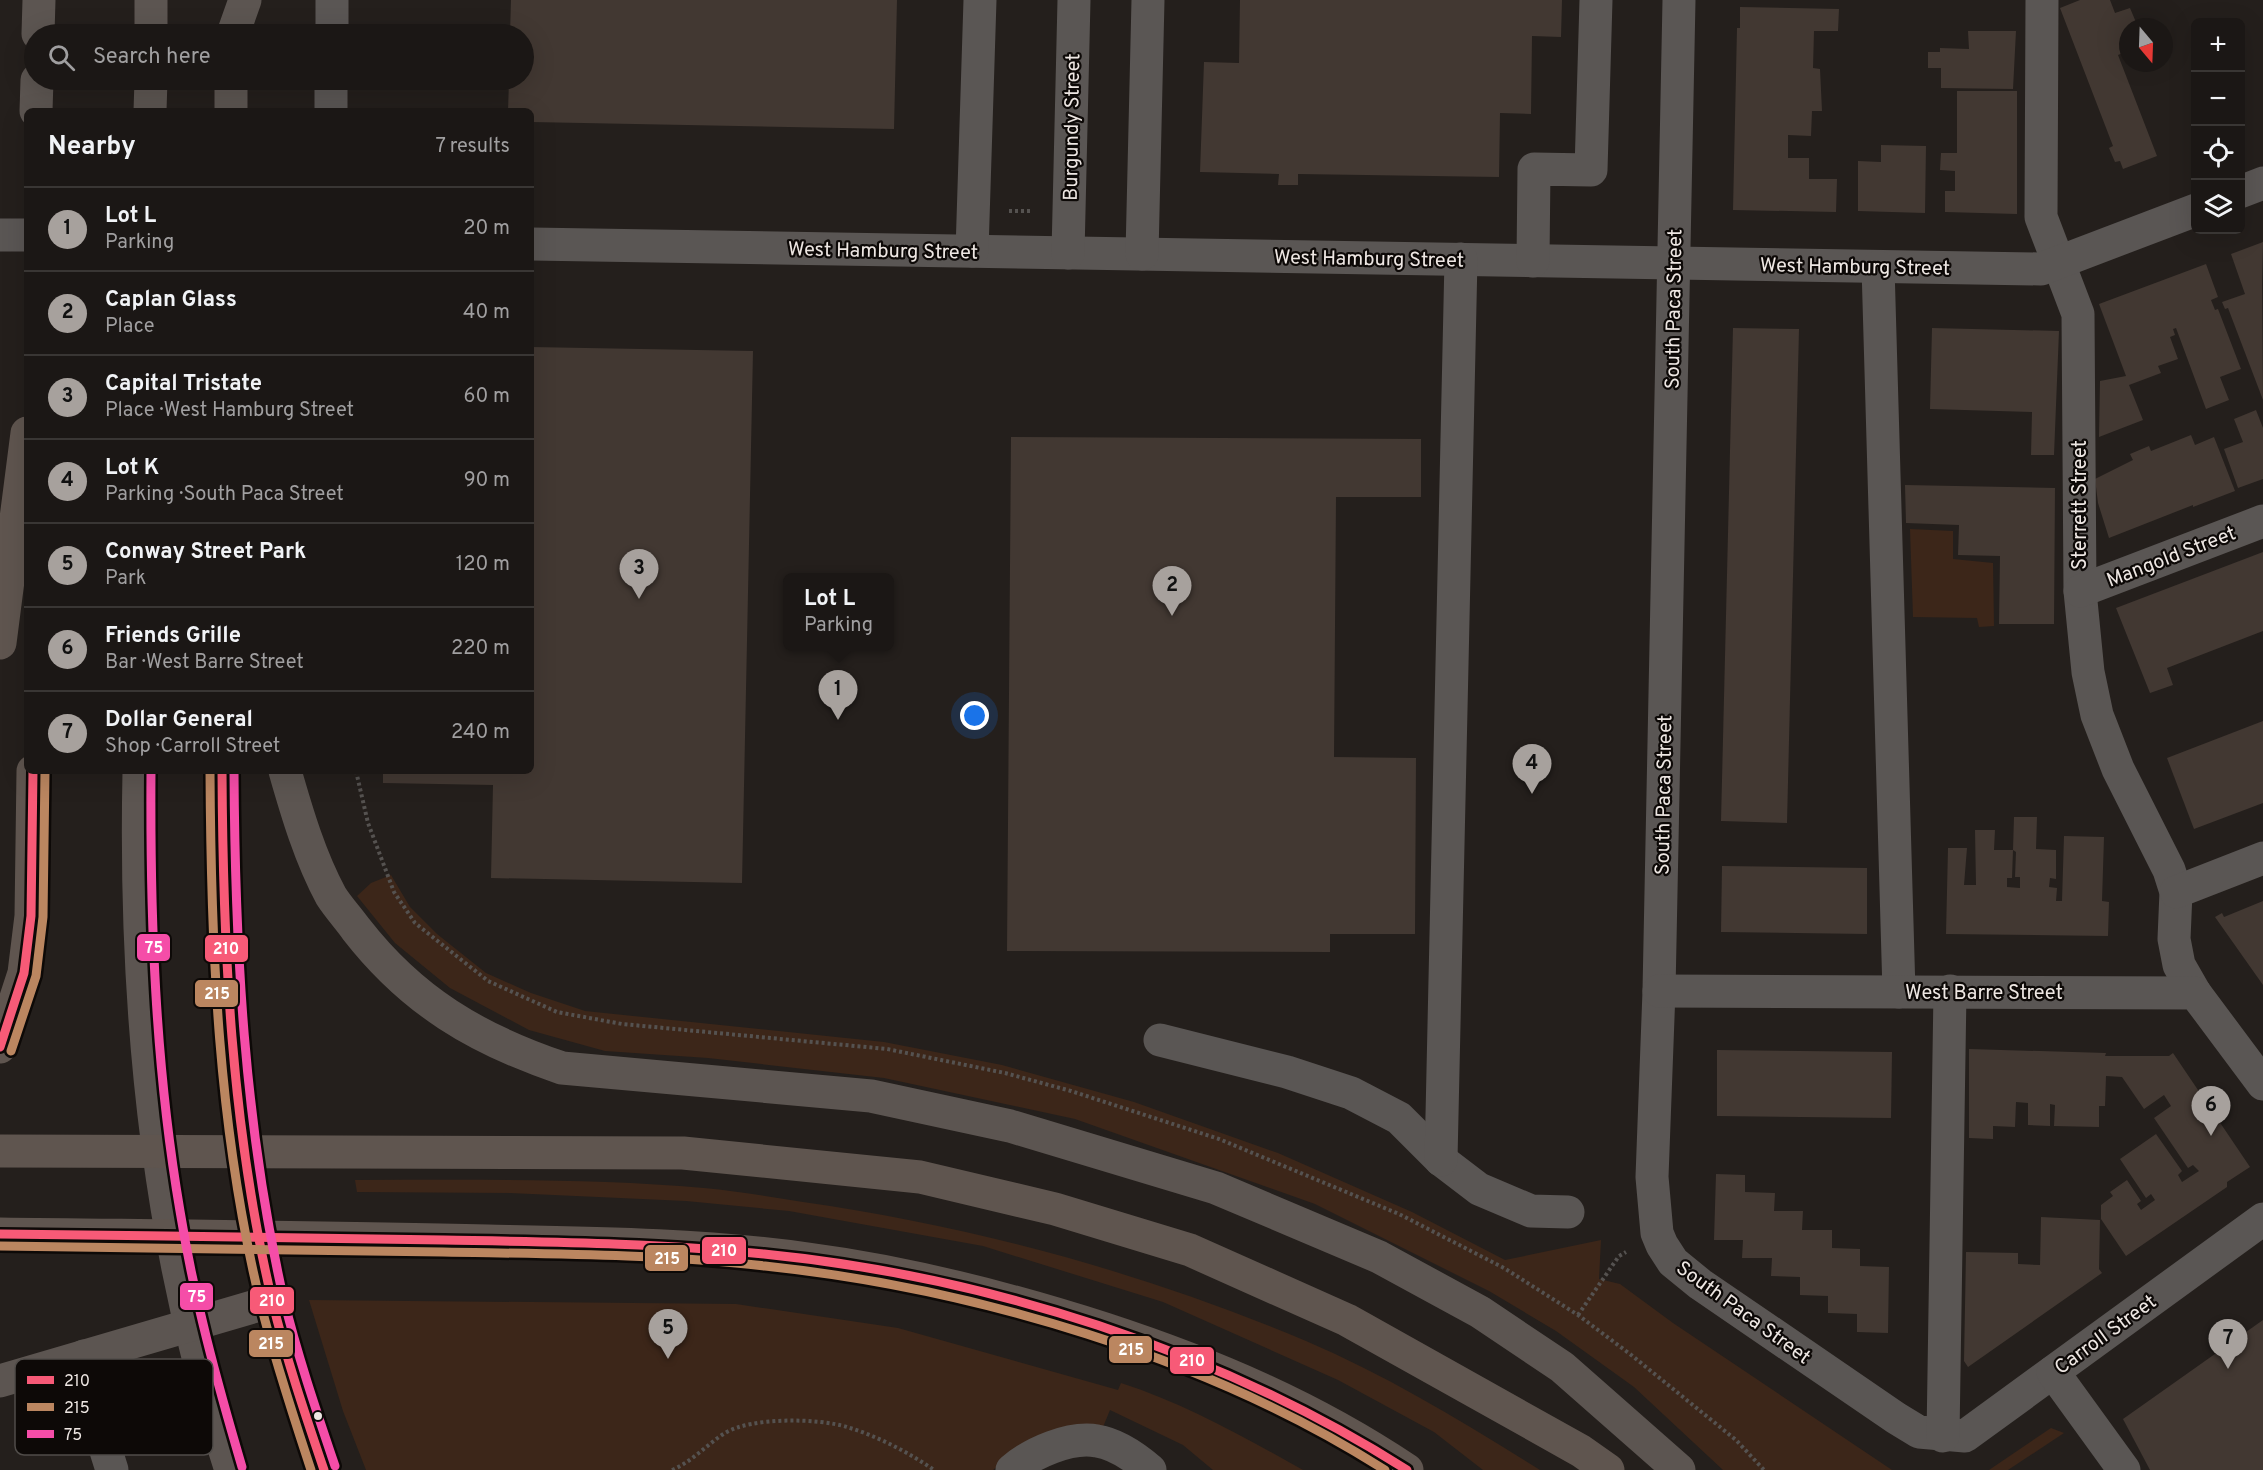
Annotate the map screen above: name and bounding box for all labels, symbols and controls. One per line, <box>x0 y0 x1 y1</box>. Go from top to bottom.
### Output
north arrow <box>2119 18 2173 72</box>
map controls <box>2191 18 2245 234</box>
button: + <box>2191 18 2245 72</box>
search box <box>24 24 534 90</box>
icon: search <box>45 41 78 74</box>
text: Search here <box>93 44 211 71</box>
street label: Burgundy Street <box>1059 53 1087 201</box>
button: − <box>2191 72 2245 126</box>
button: locate <box>2191 126 2245 180</box>
text: Nearby <box>48 131 136 164</box>
text: 7 results <box>435 134 510 160</box>
button: layers <box>2191 180 2245 234</box>
text: Lot L <box>105 203 156 230</box>
text: 1 <box>64 216 72 242</box>
text: 20 m <box>463 216 510 242</box>
street label: South Paca Street <box>1661 229 1689 389</box>
text: Parking <box>105 230 174 256</box>
street label: West Hamburg Street <box>788 237 978 267</box>
street label: West Hamburg Street <box>1274 245 1464 275</box>
street label: West Hamburg Street <box>1760 253 1950 283</box>
text: Caplan Glass <box>105 287 237 314</box>
text: 2 <box>61 300 74 326</box>
text: 40 m <box>463 300 510 326</box>
text: Place <box>105 314 155 340</box>
text: Capital Tristate <box>105 371 262 398</box>
text: 3 <box>62 384 74 410</box>
text: 60 m <box>464 384 510 410</box>
text: Place · West Hamburg Street <box>105 398 354 424</box>
street label: Sterrett Street <box>2068 440 2094 570</box>
text: Lot K <box>105 455 159 482</box>
text: 4 <box>61 468 74 494</box>
text: 90 m <box>464 468 510 494</box>
text: Parking · South Paca Street <box>105 482 344 508</box>
street label: Mangold Street <box>2103 521 2240 594</box>
text: Conway Street Park <box>105 539 306 566</box>
pin: 3 <box>620 550 658 599</box>
text: 5 <box>61 552 74 578</box>
text: 120 m <box>456 552 510 578</box>
text: Park <box>105 566 146 592</box>
pin: 2 <box>1152 566 1192 616</box>
popup <box>783 573 894 651</box>
text: Lot L <box>804 586 855 613</box>
text: Parking <box>804 613 873 639</box>
text: Friends Grille <box>105 623 241 650</box>
text: 6 <box>61 636 74 662</box>
text: 220 m <box>451 636 510 662</box>
text: Bar · West Barre Street <box>105 650 304 676</box>
pin: 1 <box>818 670 858 720</box>
your location <box>960 701 989 730</box>
text: Dollar General <box>105 707 253 734</box>
street label: South Paca Street <box>1651 715 1679 875</box>
text: 7 <box>62 720 73 746</box>
text: 240 m <box>451 720 510 746</box>
text: Shop · Carroll Street <box>105 734 280 760</box>
pin: 4 <box>1512 744 1552 794</box>
line badge: 75 <box>136 933 171 962</box>
line badge: 210 <box>204 934 249 963</box>
text: 75 <box>145 939 163 959</box>
text: 210 <box>213 940 239 960</box>
line badge: 215 <box>194 979 239 1008</box>
street label: West Barre Street <box>1905 981 2063 1007</box>
text: 215 <box>204 985 230 1005</box>
pin: 6 <box>2192 1086 2230 1136</box>
line badge: 210 <box>701 1236 747 1265</box>
text: 210 <box>711 1242 737 1262</box>
line badge: 215 <box>644 1244 689 1272</box>
text: 215 <box>654 1250 680 1270</box>
street label: South Paca Street <box>1670 1256 1815 1371</box>
line badge: 75 <box>179 1282 214 1311</box>
line badge: 210 <box>249 1286 295 1315</box>
text: 75 <box>188 1288 206 1308</box>
street label: Carroll Street <box>2050 1290 2162 1381</box>
text: 210 <box>259 1292 285 1312</box>
pin: 5 <box>648 1310 688 1359</box>
pin: 7 <box>2208 1320 2248 1369</box>
line badge: 215 <box>248 1329 294 1358</box>
text: 215 <box>258 1335 284 1355</box>
line badge: 215 <box>1108 1335 1153 1364</box>
text: 215 <box>1118 1341 1144 1361</box>
line badge: 210 <box>1169 1346 1215 1375</box>
text: 210 <box>1179 1352 1205 1372</box>
legend <box>15 1359 213 1455</box>
text: 210 <box>64 1372 90 1392</box>
text: 215 <box>64 1399 90 1419</box>
unlabelled marker <box>312 1410 324 1422</box>
text: 75 <box>64 1426 82 1446</box>

